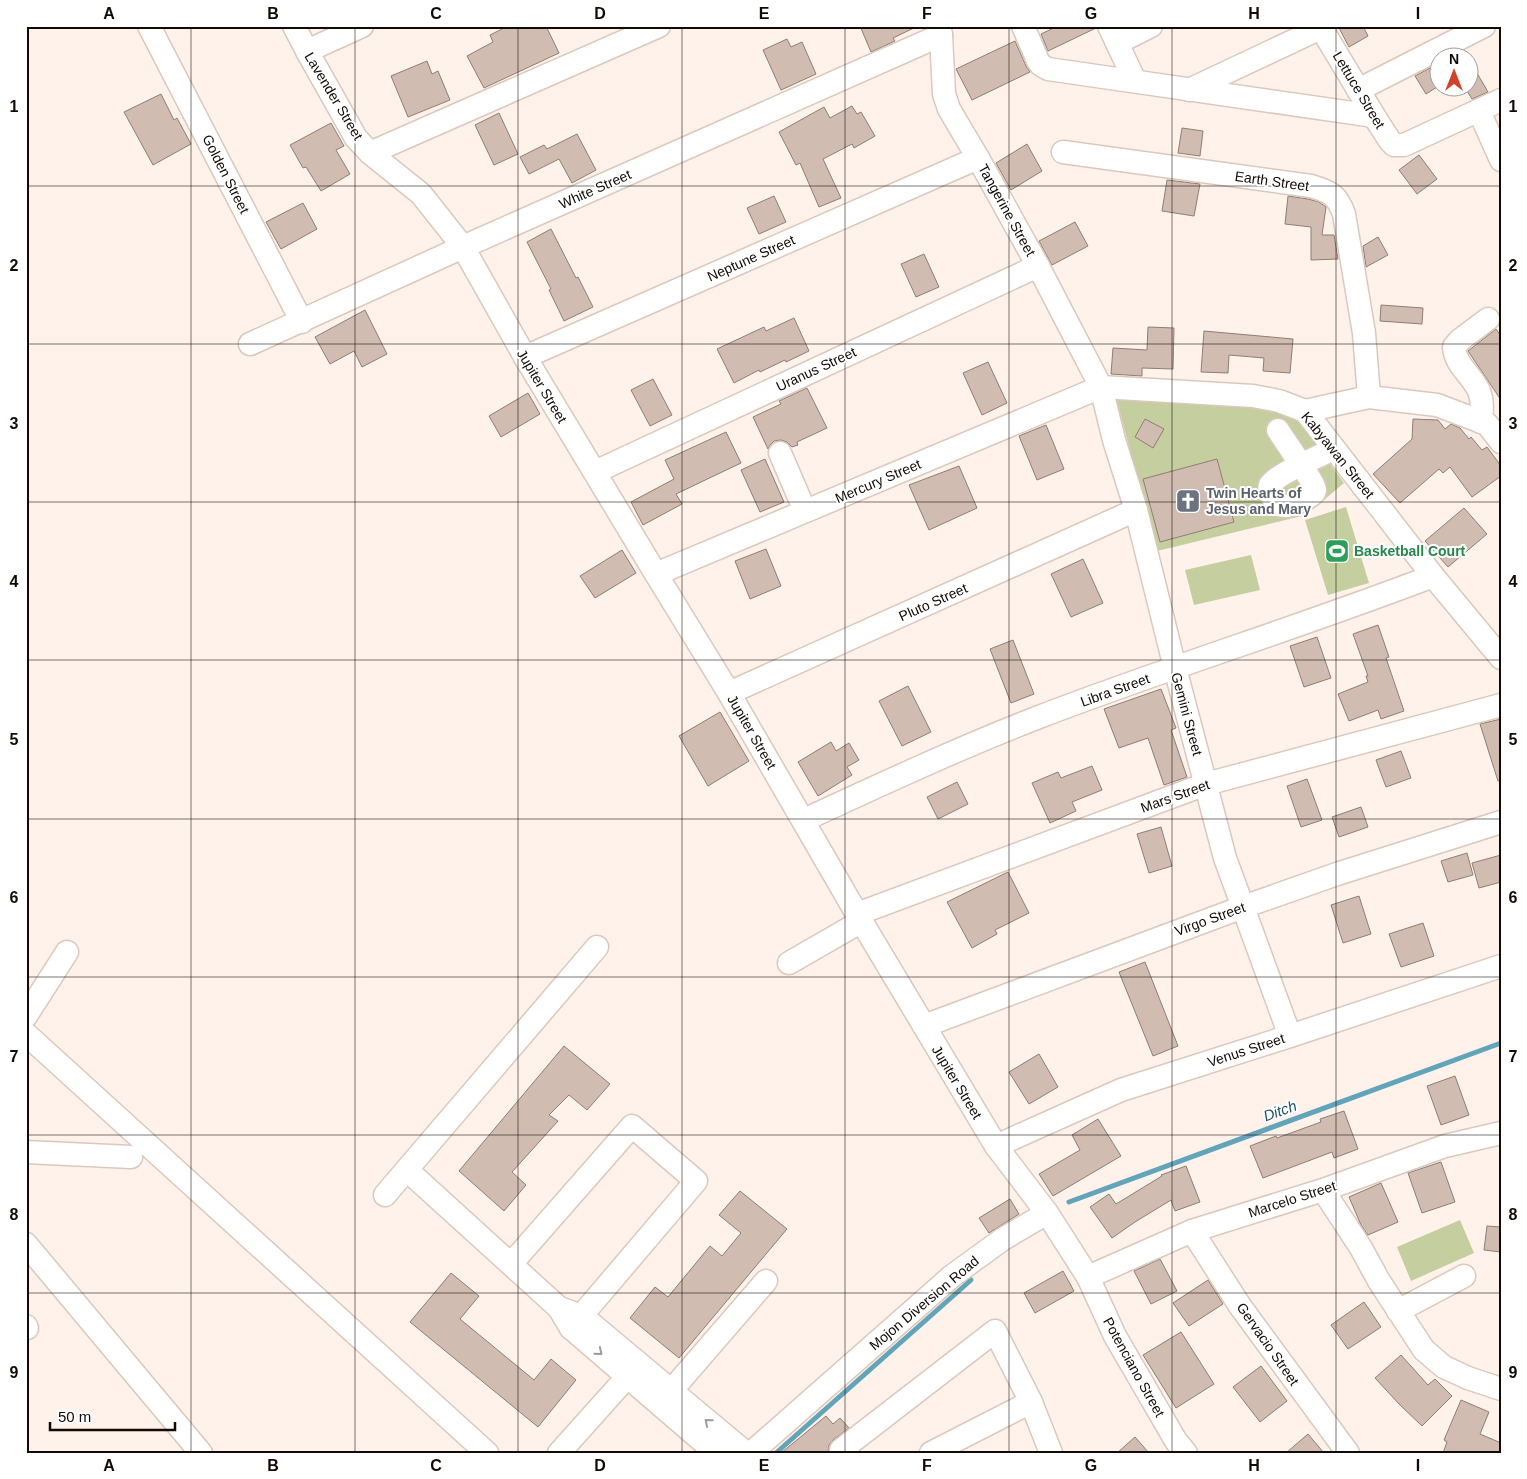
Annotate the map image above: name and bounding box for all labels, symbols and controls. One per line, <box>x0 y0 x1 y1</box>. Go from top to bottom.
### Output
text: A <box>103 5 115 22</box>
text: B <box>267 5 279 22</box>
text: C <box>430 5 442 22</box>
text: D <box>594 5 606 22</box>
text: E <box>759 5 770 22</box>
text: F <box>922 5 932 22</box>
text: G <box>1085 5 1097 22</box>
text: H <box>1248 5 1260 22</box>
text: I <box>1416 5 1420 22</box>
north arrow <box>1430 48 1480 98</box>
street label: Lavender Street <box>301 49 367 143</box>
street label: Lettuce Street <box>1330 49 1388 132</box>
text: N <box>1449 51 1459 67</box>
text: 1 <box>10 98 19 115</box>
text: 1 <box>1509 98 1518 115</box>
street label: Golden Street <box>199 132 253 216</box>
street label: Tangerine Street <box>975 161 1039 259</box>
street label: White Street <box>557 166 634 212</box>
street label: Earth Street <box>1234 168 1310 194</box>
street label: Neptune Street <box>705 231 797 284</box>
text: 2 <box>10 257 19 274</box>
text: 2 <box>1509 257 1518 274</box>
street label: Uranus Street <box>773 343 859 395</box>
street label: Jupiter Street <box>514 346 570 426</box>
street label: Kabyawan Street <box>1298 409 1378 502</box>
text: 3 <box>10 415 19 432</box>
text: 3 <box>1509 415 1518 432</box>
street label: Mercury Street <box>833 456 923 506</box>
place label: Twin Hearts of Jesus and Mary <box>1206 485 1311 517</box>
church icon: Twin Hearts of Jesus and Mary <box>1175 488 1201 514</box>
sports icon: Basketball Court <box>1324 538 1350 564</box>
place label: Basketball Court <box>1354 543 1466 559</box>
text: 4 <box>10 573 19 590</box>
text: 4 <box>1509 573 1518 590</box>
street label: Pluto Street <box>896 580 970 624</box>
street label: Libra Street <box>1078 670 1152 710</box>
street label: Gemini Street <box>1168 671 1206 758</box>
street label: Jupiter Street <box>724 692 780 772</box>
text: 5 <box>10 731 19 748</box>
text: 5 <box>1509 731 1518 748</box>
street label: Mars Street <box>1138 776 1212 816</box>
text: 6 <box>10 889 19 906</box>
text: 6 <box>1509 889 1518 906</box>
street label: Virgo Street <box>1173 899 1247 939</box>
street label: Venus Street <box>1205 1030 1287 1070</box>
street label: Jupiter Street <box>929 1042 985 1122</box>
text: 7 <box>10 1048 19 1065</box>
text: 7 <box>1509 1048 1518 1065</box>
water label: Ditch <box>1261 1097 1299 1124</box>
street label: Marcelo Street <box>1246 1177 1338 1221</box>
text: 8 <box>10 1206 19 1223</box>
text: 8 <box>1509 1206 1518 1223</box>
street label: Mojon Diversion Road <box>866 1253 982 1353</box>
street label: Gervacio Street <box>1234 1300 1303 1389</box>
street label: Potenciano Street <box>1100 1314 1168 1420</box>
one-way arrow <box>594 1347 603 1356</box>
text: 9 <box>10 1364 19 1381</box>
text: 9 <box>1509 1364 1518 1381</box>
scale bar <box>50 1399 175 1431</box>
text: 50 m <box>58 1408 91 1425</box>
one-way arrow <box>705 1418 714 1427</box>
text: A <box>103 1457 115 1474</box>
text: B <box>267 1457 279 1474</box>
text: C <box>430 1457 442 1474</box>
text: D <box>594 1457 606 1474</box>
text: E <box>759 1457 770 1474</box>
text: F <box>922 1457 932 1474</box>
text: G <box>1085 1457 1097 1474</box>
text: H <box>1248 1457 1260 1474</box>
text: I <box>1416 1457 1420 1474</box>

